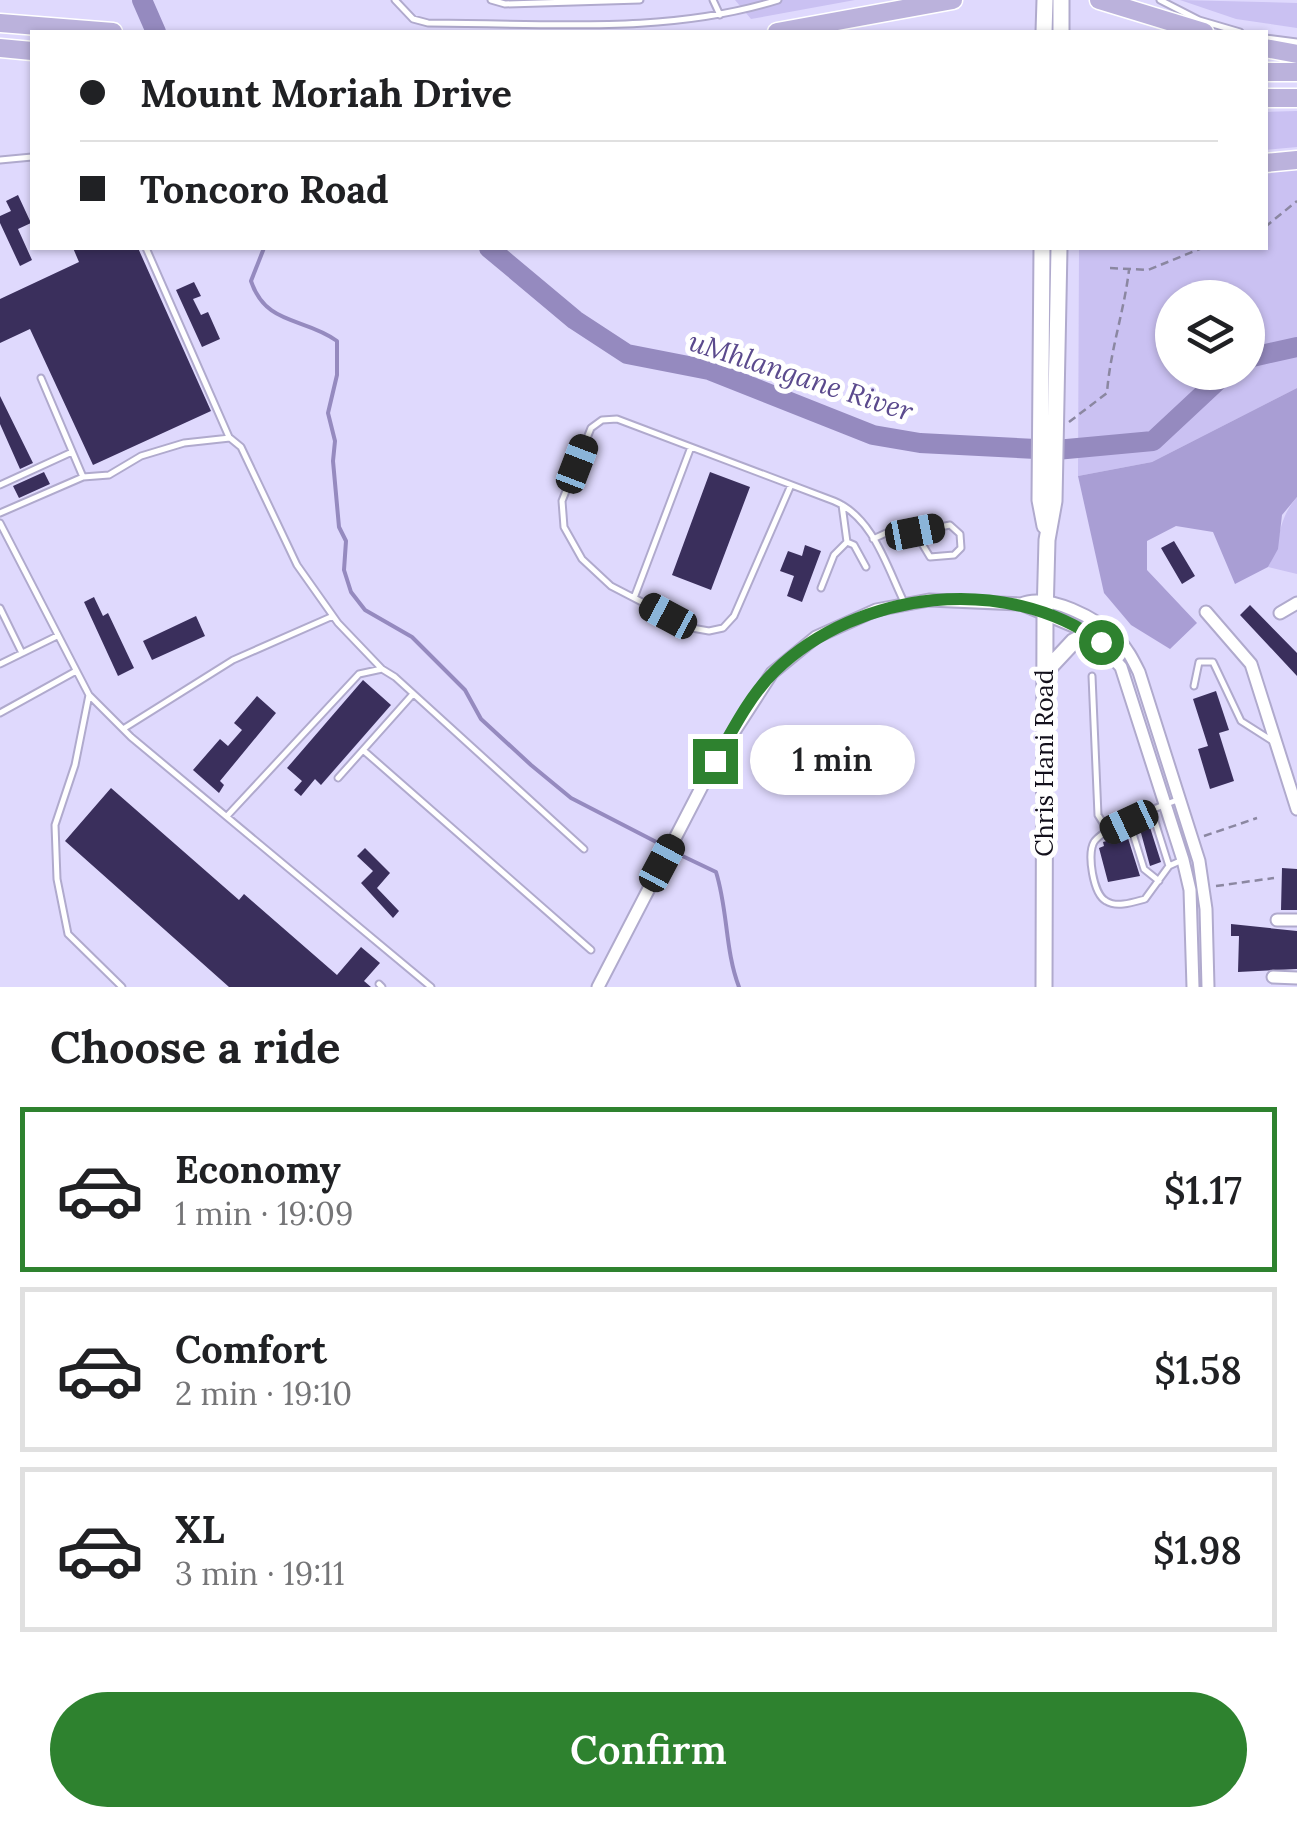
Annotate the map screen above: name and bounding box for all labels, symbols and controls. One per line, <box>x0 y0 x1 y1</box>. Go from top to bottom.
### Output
text: Mount Moriah Drive <box>140 69 512 117</box>
text: Toncoro Road <box>140 165 389 213</box>
map controls <box>1155 280 1265 390</box>
button: layers <box>1155 280 1265 390</box>
water label: uMhlangane River <box>684 323 918 429</box>
car <box>552 431 602 497</box>
car <box>883 512 947 552</box>
car <box>634 589 702 643</box>
route start <box>1079 620 1124 665</box>
street label: Chris Hani Road <box>1028 669 1060 857</box>
callout: 1 min <box>750 726 915 796</box>
route end <box>693 739 738 784</box>
text: 1 min <box>792 739 873 780</box>
car <box>1095 796 1163 848</box>
car <box>635 829 689 897</box>
text: Choose a ride <box>50 1018 340 1075</box>
icon: car <box>55 1145 145 1235</box>
text: Economy <box>175 1145 341 1193</box>
text: $1.17 <box>1164 1166 1242 1214</box>
text: 1 min · 19:09 <box>175 1193 353 1234</box>
icon: car <box>55 1325 145 1415</box>
text: Comfort <box>175 1325 327 1373</box>
text: $1.58 <box>1154 1346 1242 1394</box>
text: 2 min · 19:10 <box>175 1373 352 1414</box>
icon: car <box>55 1505 145 1595</box>
text: XL <box>175 1505 225 1553</box>
text: $1.98 <box>1153 1526 1242 1574</box>
text: 3 min · 19:11 <box>175 1553 345 1594</box>
button: Confirm <box>50 1692 1247 1807</box>

